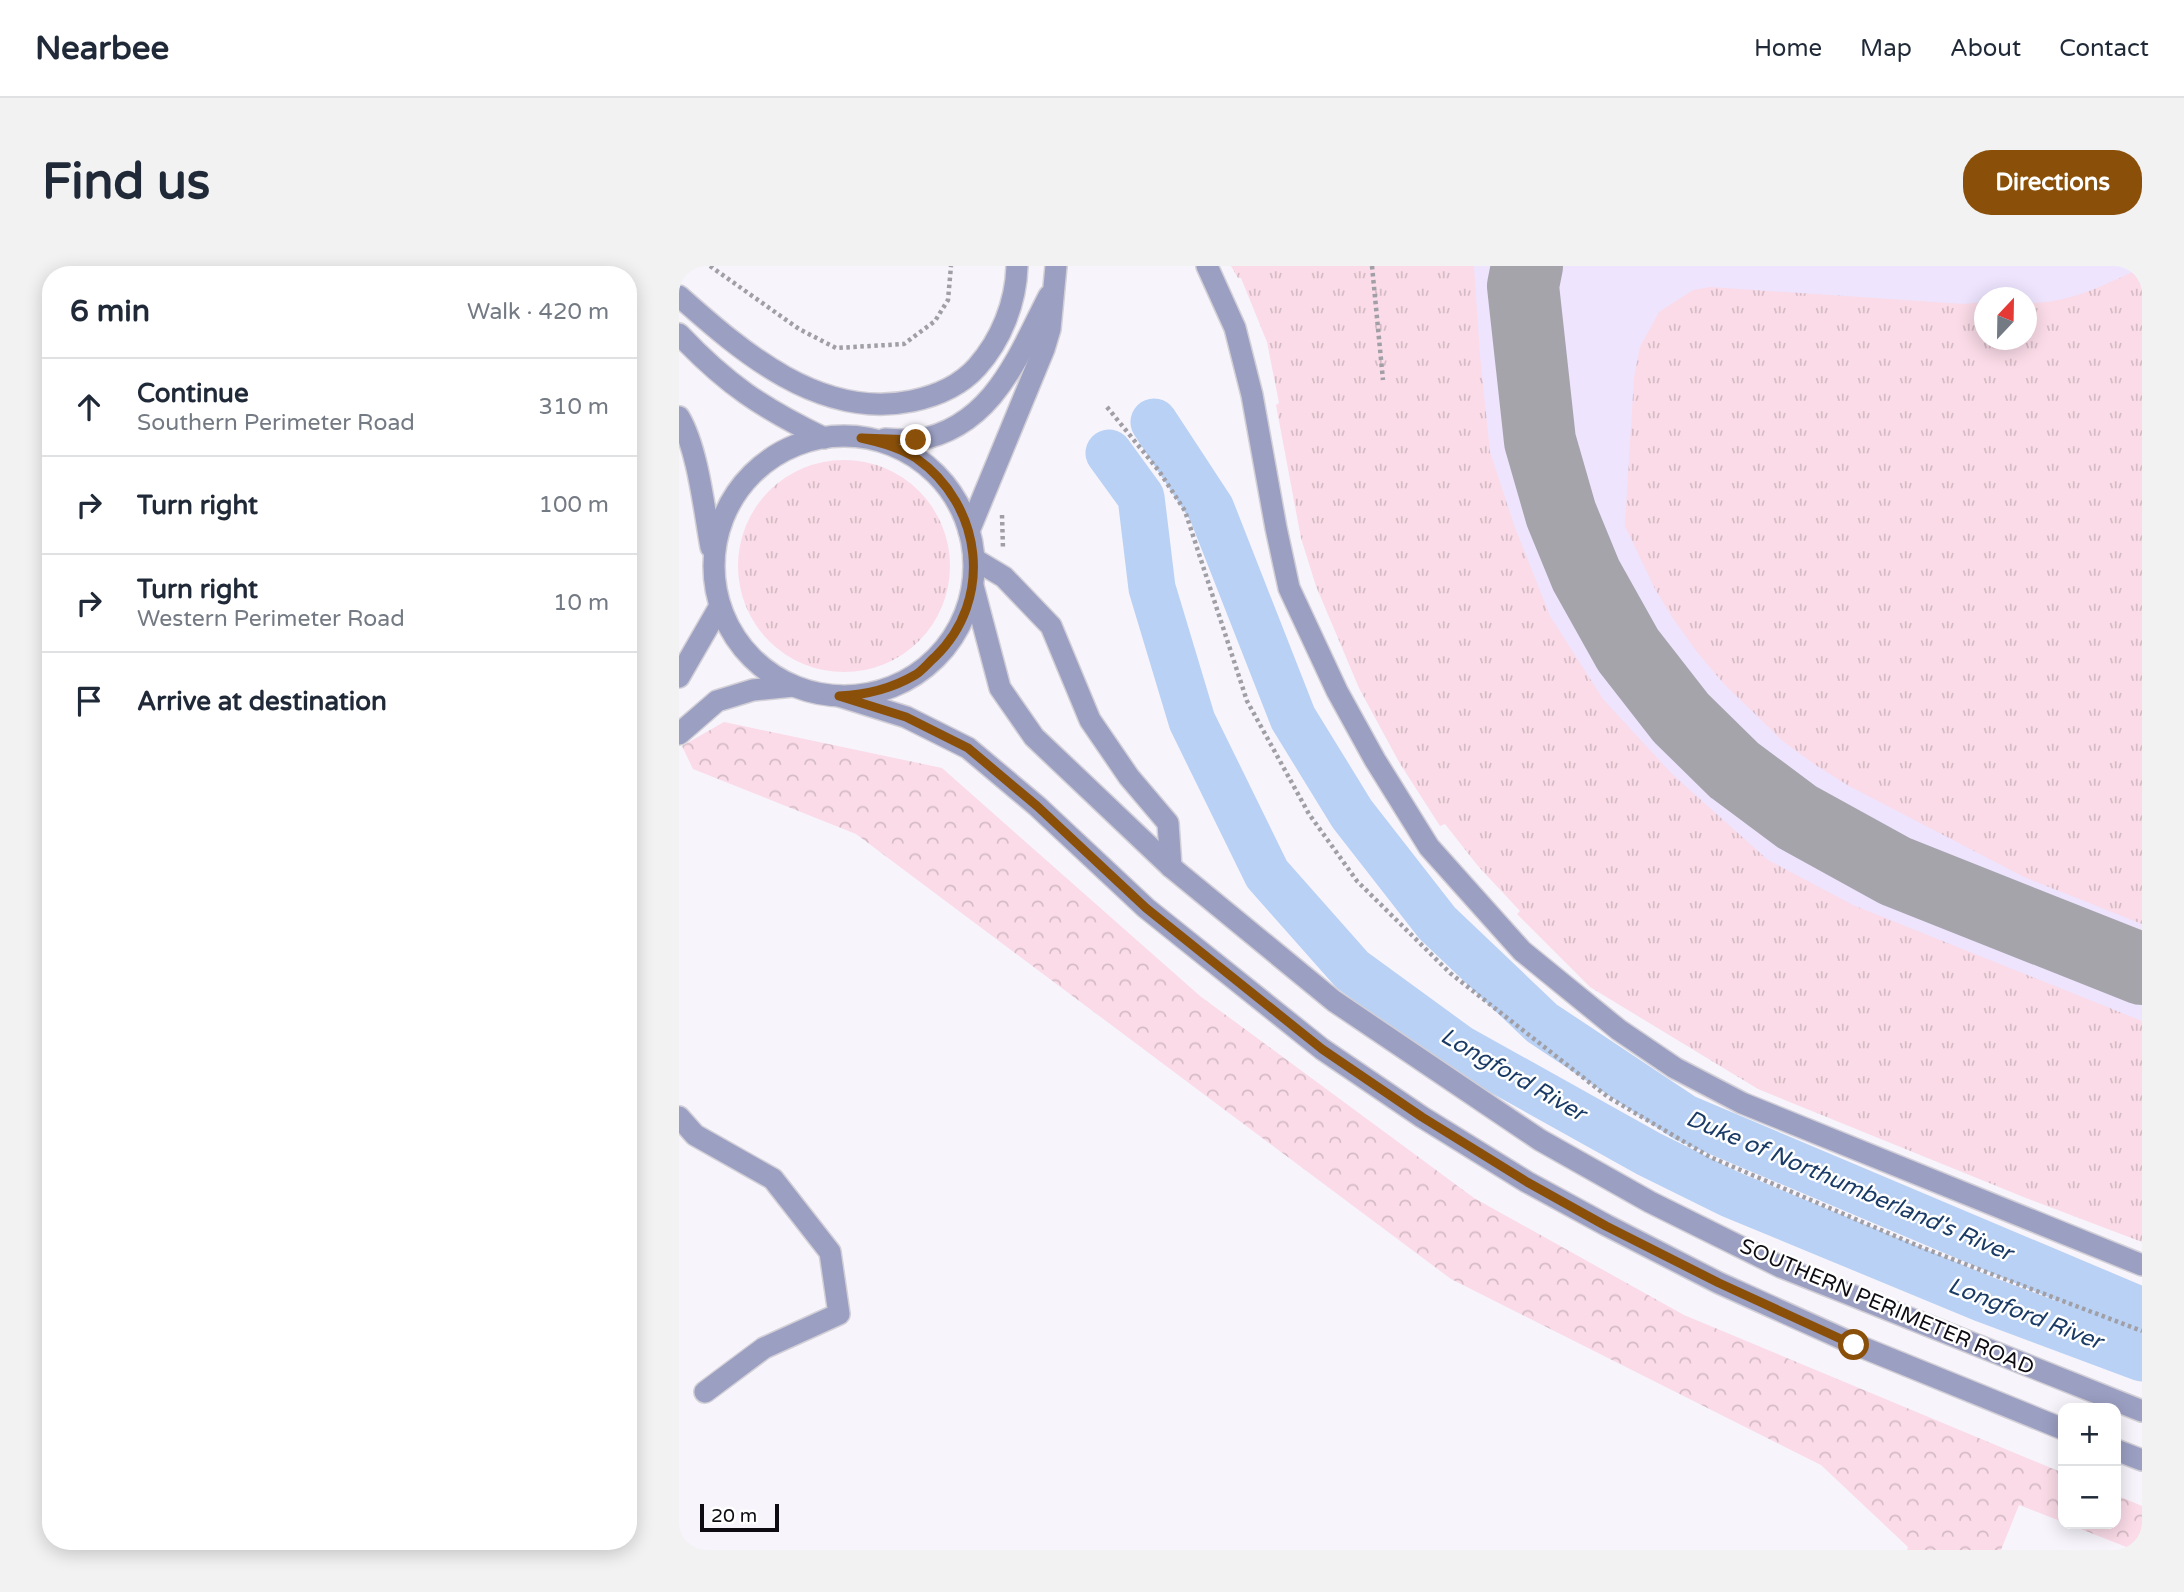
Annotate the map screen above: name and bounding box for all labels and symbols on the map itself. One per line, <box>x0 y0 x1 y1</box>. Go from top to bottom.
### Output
north arrow <box>1974 287 2037 350</box>
route end <box>900 424 931 455</box>
water label: Longford River <box>1436 1022 1593 1129</box>
water label: Duke of Northumberland's River <box>1682 1104 2019 1269</box>
street label: SOUTHERN PERIMETER ROAD <box>1736 1234 2038 1380</box>
water label: Longford River <box>1944 1272 2109 1357</box>
route start <box>1838 1329 1869 1360</box>
scale bar <box>700 1501 779 1533</box>

